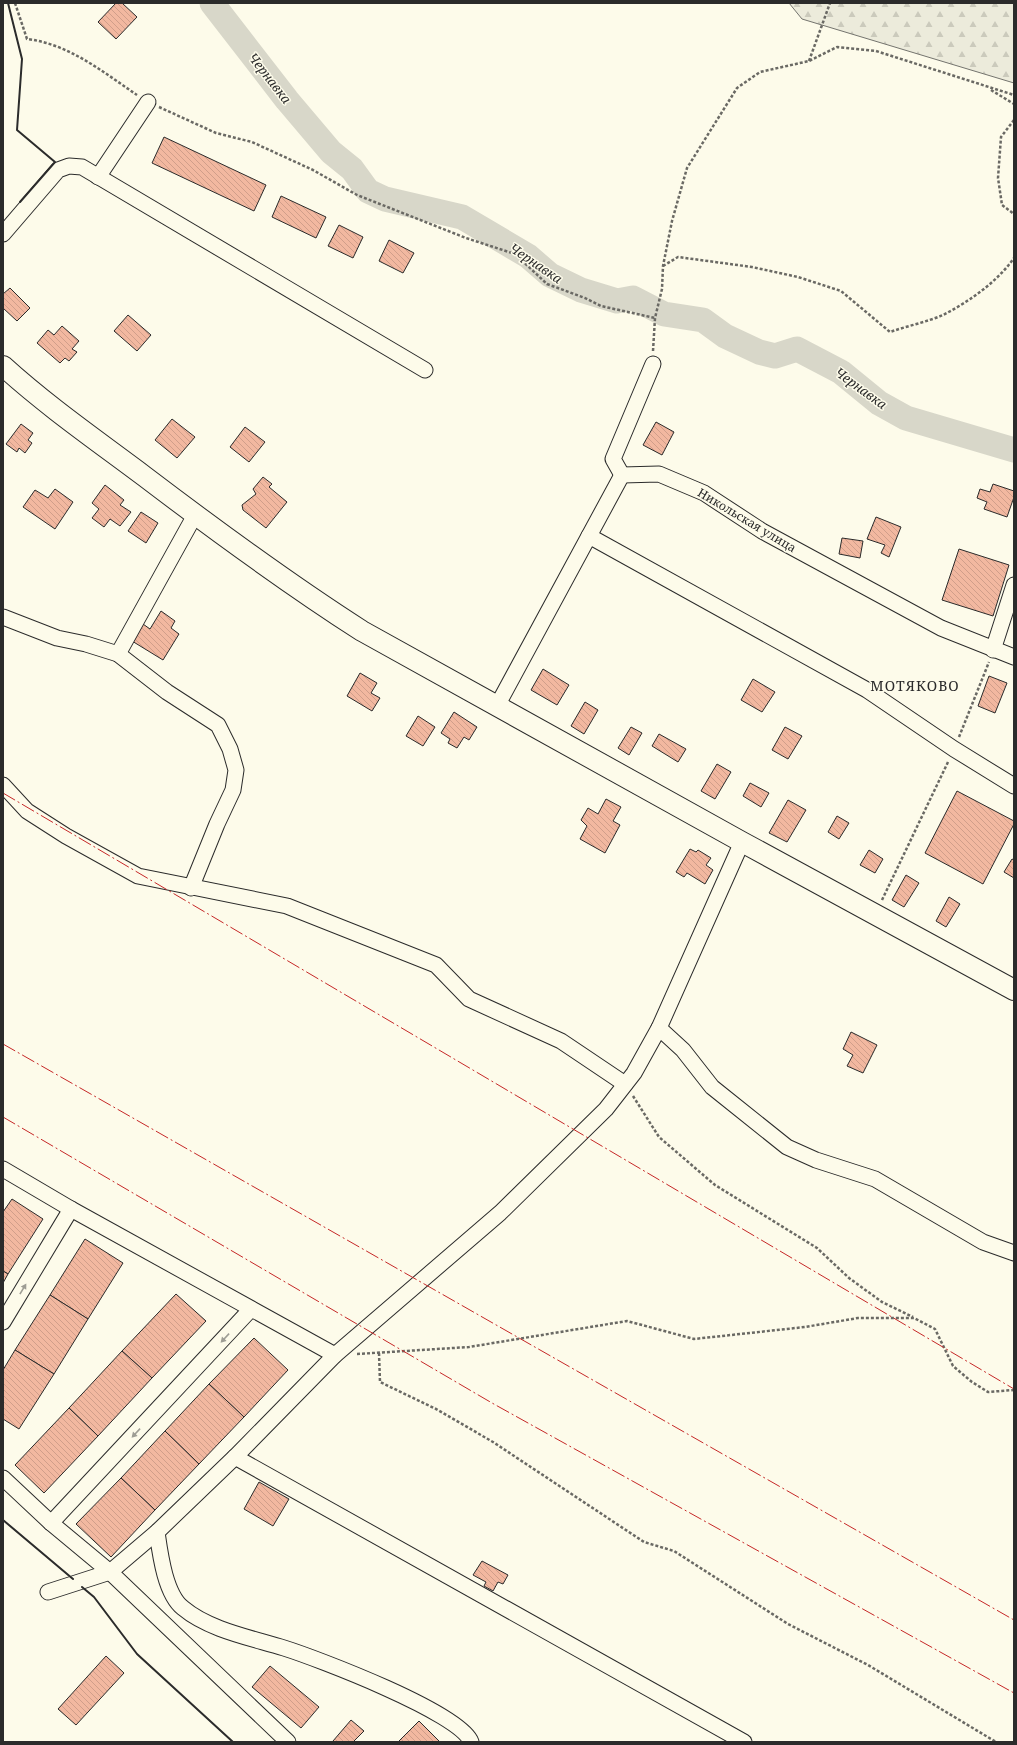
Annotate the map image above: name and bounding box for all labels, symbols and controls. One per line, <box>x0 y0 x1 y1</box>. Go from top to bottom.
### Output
water label: Чернавка <box>244 49 296 108</box>
water label: Чернавка <box>506 239 567 288</box>
water label: Чернавка <box>831 363 891 413</box>
street label: Никольская улица <box>694 484 800 556</box>
district label: МОТЯКОВО <box>870 676 960 695</box>
one-way arrow <box>19 1284 27 1294</box>
one-way arrow <box>220 1333 230 1343</box>
one-way arrow <box>131 1428 141 1438</box>

